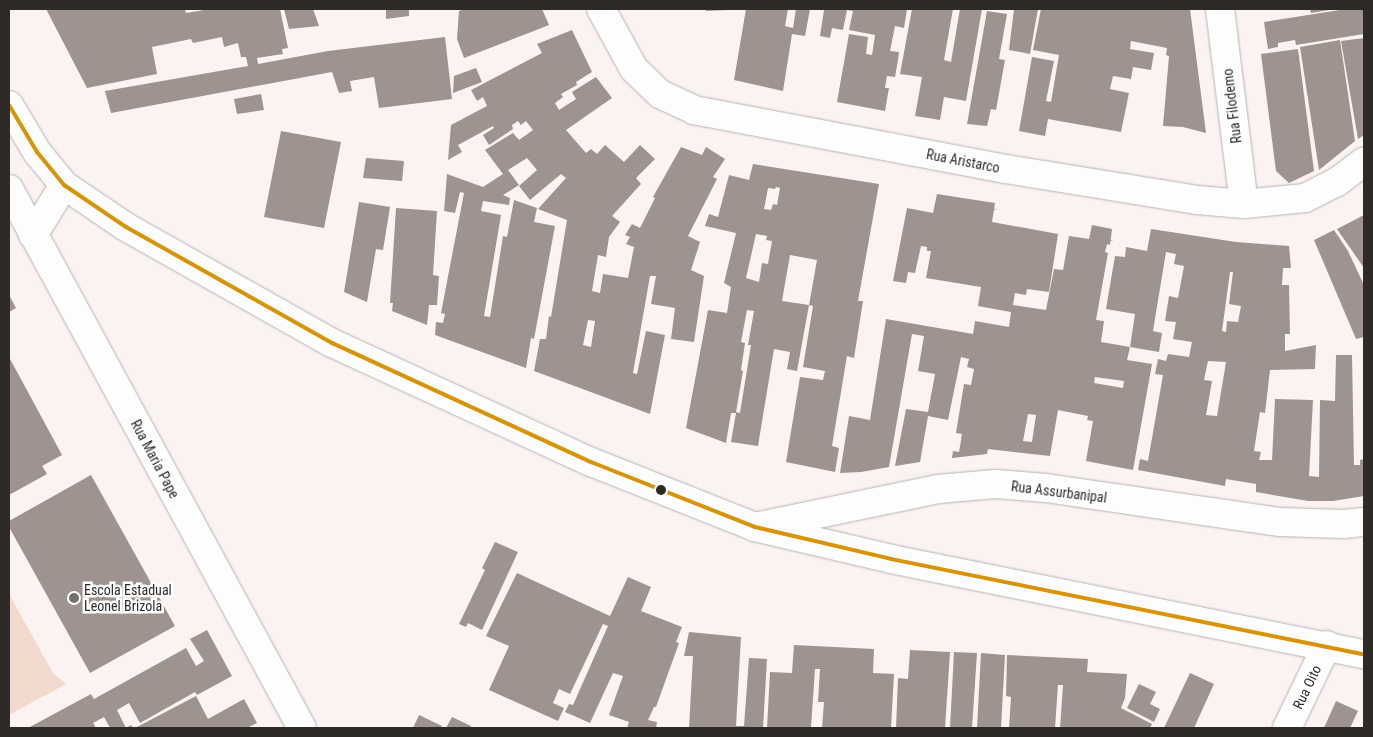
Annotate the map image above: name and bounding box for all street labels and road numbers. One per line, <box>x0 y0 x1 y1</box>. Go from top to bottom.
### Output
street label: Rua Filodemo <box>1219 68 1245 144</box>
street label: Rua Aristarco <box>925 146 1001 176</box>
street label: Rua Maria Pape <box>127 417 183 501</box>
street label: Rua Assurbanipal <box>1010 478 1108 506</box>
street label: Rua Oito <box>1289 662 1325 712</box>

